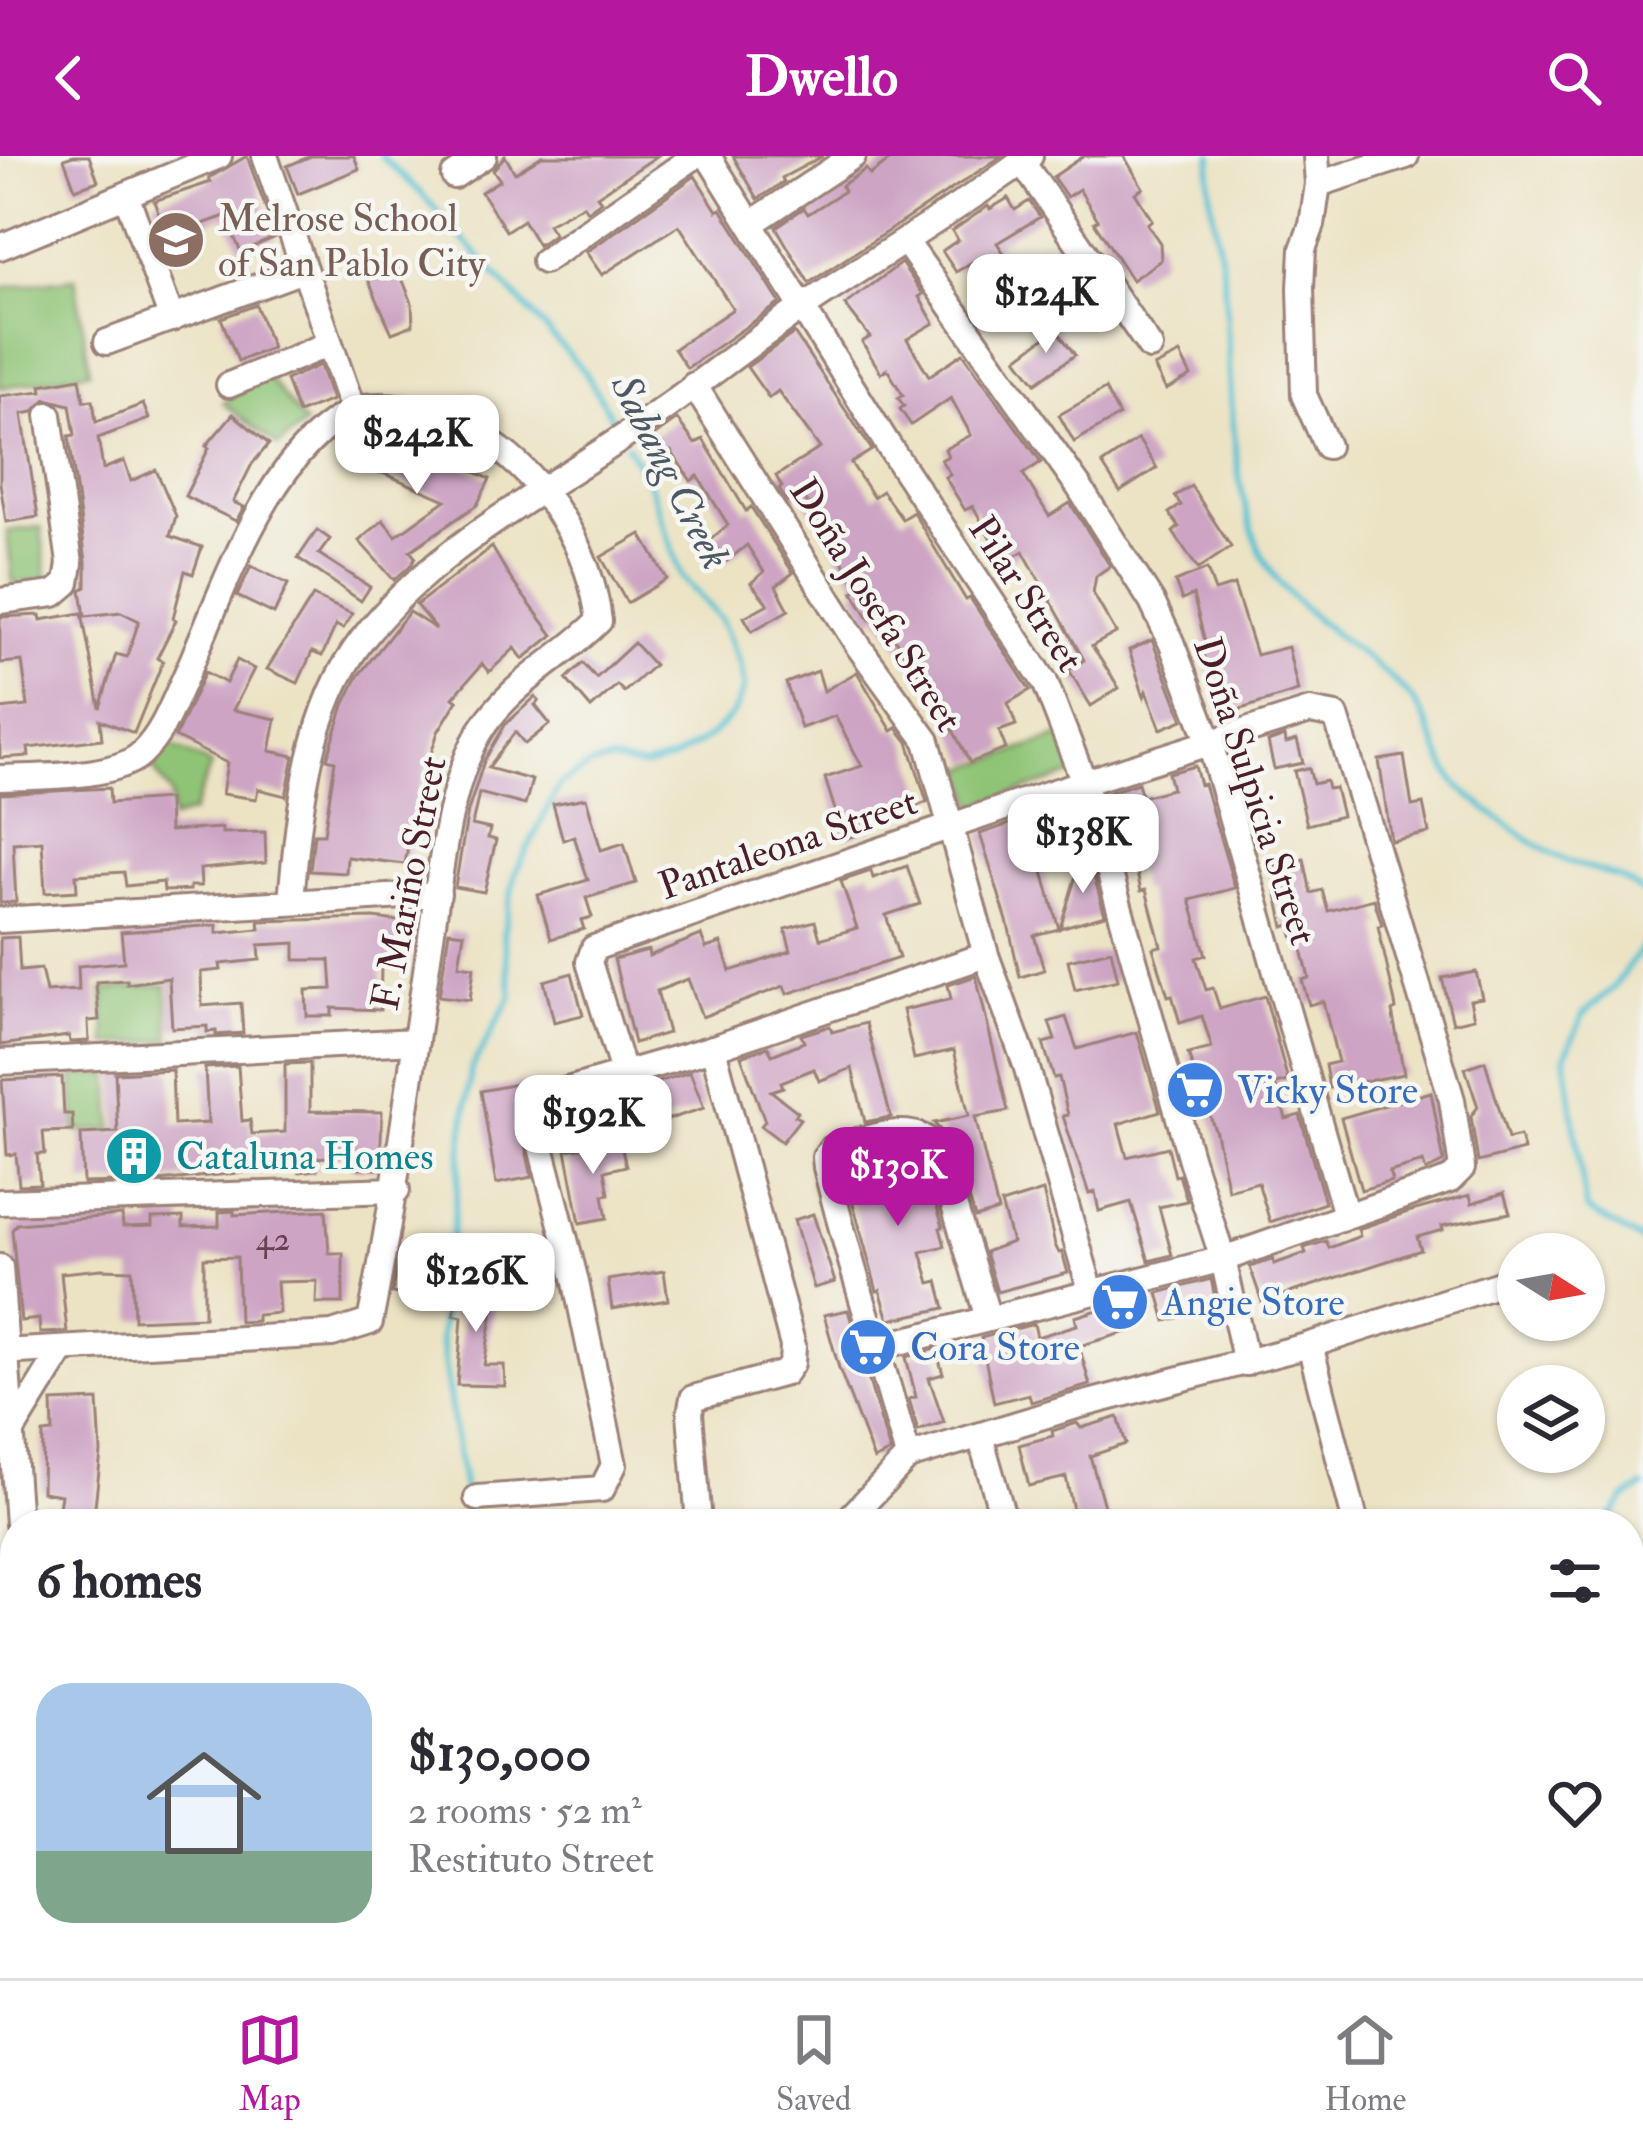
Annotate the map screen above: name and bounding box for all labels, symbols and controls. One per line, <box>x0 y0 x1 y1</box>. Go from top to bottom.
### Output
text: Dwello <box>745 44 898 112</box>
icon: back <box>36 45 102 111</box>
icon: search <box>1541 45 1607 111</box>
place label: Melrose School of San Pablo City <box>218 194 486 288</box>
school or university icon: Melrose School of San Pablo City <box>145 209 207 271</box>
pin: $124K <box>962 254 1130 356</box>
text: $124K <box>994 268 1098 317</box>
water label: Sabang Creek <box>598 365 741 578</box>
pin: $242K <box>333 395 501 497</box>
text: $242K <box>362 409 472 458</box>
street label: Doña Josefa Street <box>779 469 973 741</box>
street label: Pilar Street <box>958 507 1094 681</box>
street label: Doña Sulpicia Street <box>1182 631 1328 951</box>
street label: F. Mariño Street <box>360 752 458 1014</box>
street label: Pantaleona Street <box>652 777 924 911</box>
pin: $138K <box>999 794 1167 896</box>
text: $138K <box>1035 808 1131 857</box>
supermarket icon: Vicky Store <box>1164 1059 1226 1121</box>
place label: Vicky Store <box>1237 1066 1418 1115</box>
pin: $192K <box>509 1075 677 1177</box>
text: $192K <box>542 1089 644 1138</box>
building icon: Cataluna Homes <box>103 1125 165 1187</box>
pin: $130K <box>814 1127 982 1229</box>
place label: Cataluna Homes <box>176 1132 434 1181</box>
text: $130K <box>849 1141 947 1190</box>
house number: 42 <box>256 1219 290 1260</box>
pin: $126K <box>392 1233 560 1335</box>
north arrow <box>1497 1233 1605 1341</box>
map controls <box>1497 1233 1605 1473</box>
text: $126K <box>425 1247 527 1296</box>
supermarket icon: Angie Store <box>1089 1271 1151 1333</box>
place label: Angie Store <box>1161 1278 1345 1327</box>
supermarket icon: Cora Store <box>837 1316 899 1378</box>
place label: Cora Store <box>910 1323 1080 1372</box>
button: layers <box>1497 1365 1605 1473</box>
icon: filters <box>1542 1548 1608 1614</box>
text: 6 homes <box>36 1549 202 1613</box>
text: $130,000 <box>408 1722 591 1786</box>
icon: home <box>132 1731 276 1875</box>
icon: heart <box>1542 1770 1608 1836</box>
text: 2 rooms · 52 m² <box>408 1786 642 1835</box>
text: Restituto Street <box>408 1835 654 1884</box>
tab: Map <box>237 2007 303 2120</box>
tab: Saved <box>776 2007 851 2120</box>
tab: Home <box>1325 2007 1406 2120</box>

